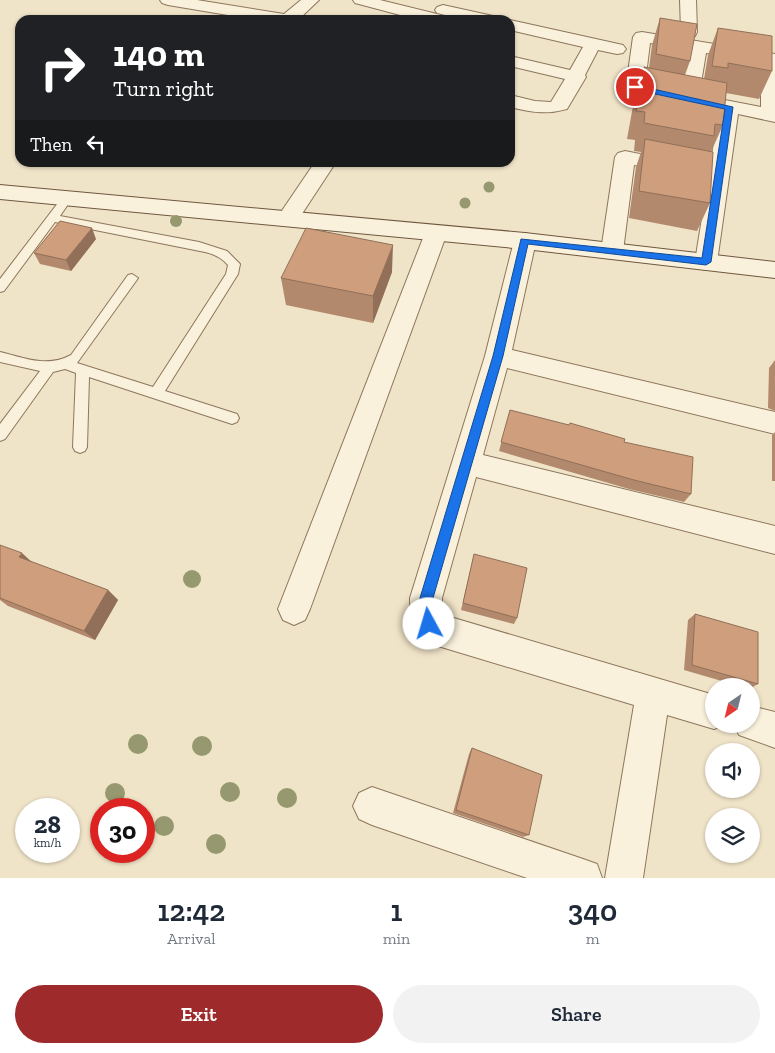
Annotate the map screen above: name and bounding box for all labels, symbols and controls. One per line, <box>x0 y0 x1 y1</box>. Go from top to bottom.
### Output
text: 140 m <box>113 33 204 75</box>
icon: right <box>30 35 95 100</box>
pin <box>614 66 656 108</box>
icon: arrive <box>621 73 649 101</box>
text: Turn right <box>113 75 214 102</box>
icon: left <box>82 130 110 158</box>
text: Then <box>30 133 72 156</box>
position arrow <box>402 597 454 649</box>
north arrow <box>705 678 760 732</box>
map controls <box>705 678 760 863</box>
button: sound <box>705 743 760 798</box>
speed limit sign: 30 <box>90 798 155 863</box>
button: layers <box>705 808 760 863</box>
text: 28 <box>34 809 61 839</box>
text: km/h <box>34 836 61 850</box>
text: 12:42 <box>158 893 225 929</box>
text: 1 <box>391 893 402 929</box>
text: 340 <box>568 893 617 929</box>
text: Arrival <box>167 929 216 948</box>
text: min <box>383 929 410 948</box>
text: m <box>586 929 600 948</box>
button: Exit <box>15 985 383 1043</box>
button: Share <box>393 985 760 1043</box>

